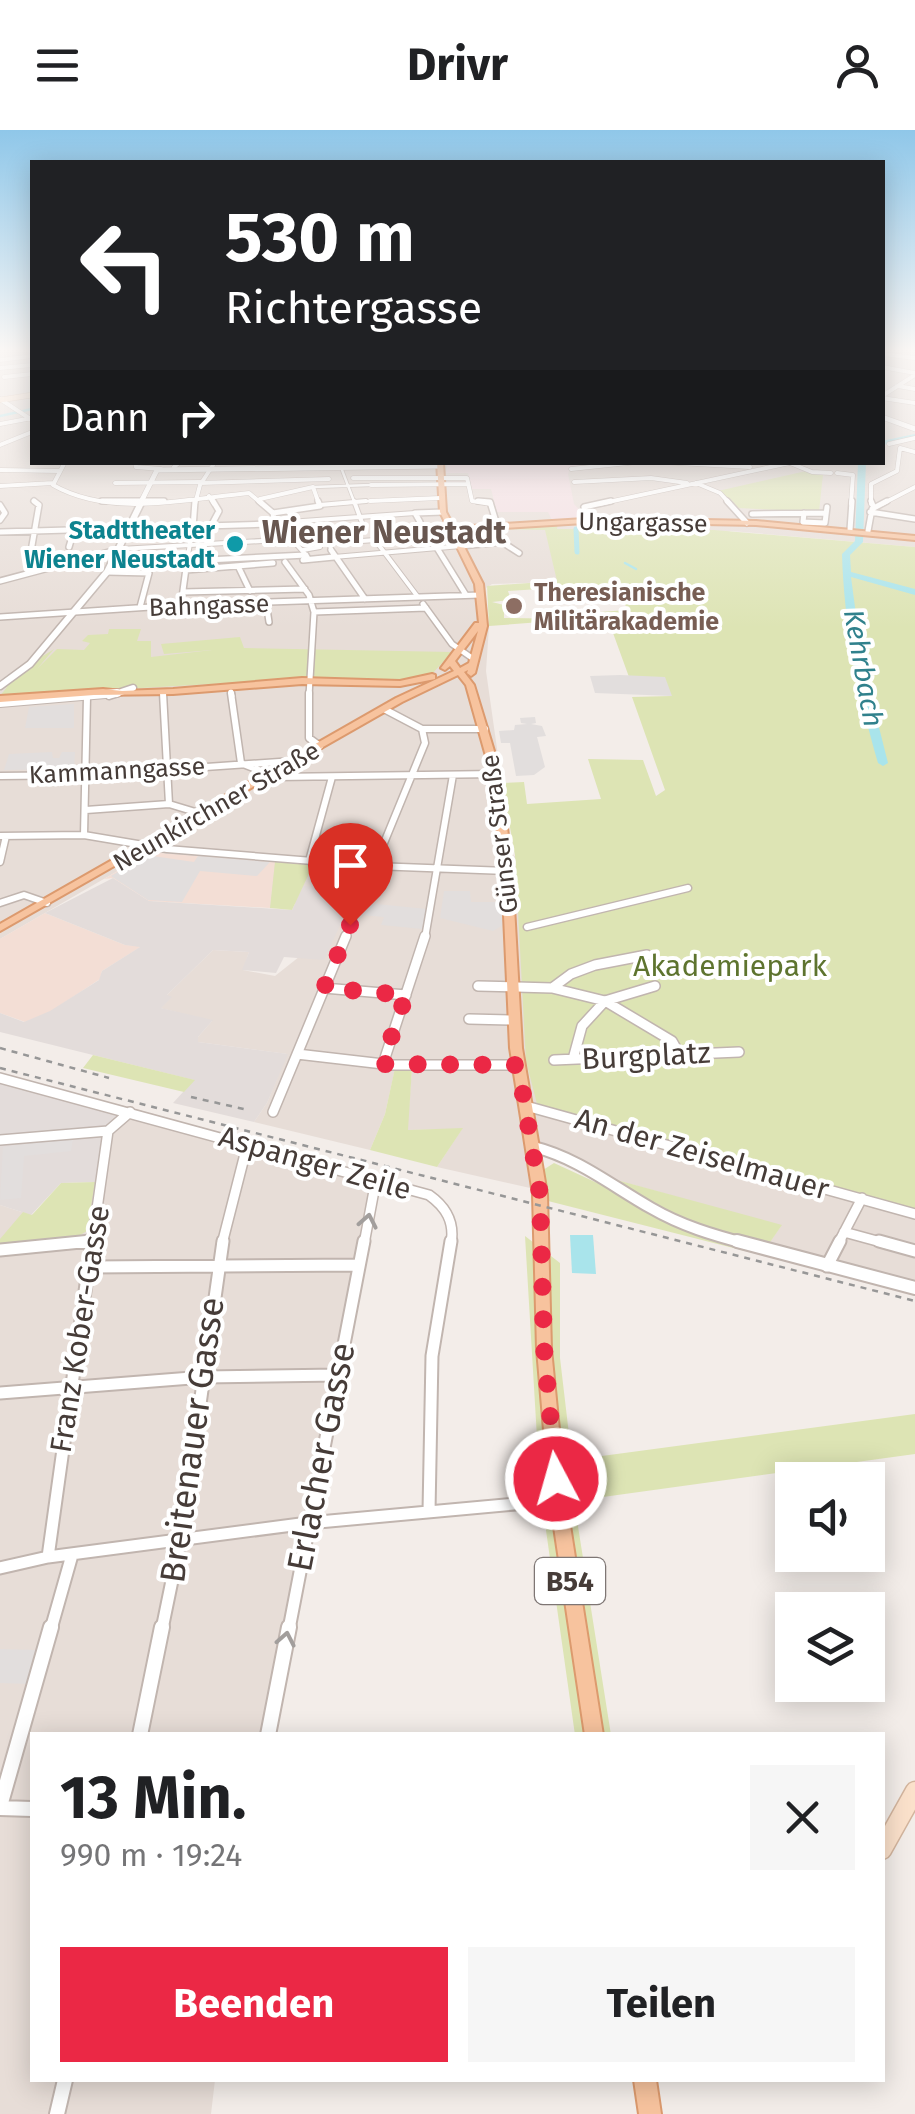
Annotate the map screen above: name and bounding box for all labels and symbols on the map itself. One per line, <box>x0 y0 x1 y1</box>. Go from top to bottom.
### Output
street label: Ungargasse <box>578 507 708 539</box>
district label: Wiener Neustadt <box>262 513 507 551</box>
place label: Stadttheater Wiener Neustadt <box>24 516 216 575</box>
marker: Stadttheater Wiener Neustadt <box>224 533 246 555</box>
place label: Theresianische Militärakademie <box>534 578 719 637</box>
street label: Bahngasse <box>148 589 270 623</box>
marker: Theresianische Militärakademie <box>503 595 525 617</box>
water label: Kehrbach <box>837 607 890 730</box>
street label: Neunkirchner Straße <box>108 736 325 878</box>
street label: Kammanngasse <box>28 751 206 791</box>
street label: Günser Straße <box>475 753 525 915</box>
pin <box>308 823 393 926</box>
park label: Akademiepark <box>633 948 828 984</box>
street label: Burgplatz <box>581 1035 711 1077</box>
street label: An der Zeiselmauer <box>571 1100 834 1208</box>
street label: Aspanger Zeile <box>215 1118 415 1208</box>
street label: Franz Kober-Gasse <box>43 1203 117 1455</box>
one-way arrow <box>356 1213 377 1230</box>
street label: Breitenauer Gasse <box>151 1295 233 1585</box>
street label: Erlacher Gasse <box>278 1339 364 1575</box>
position arrow <box>504 1427 608 1531</box>
road number: B54 <box>535 1558 605 1604</box>
one-way arrow <box>275 1631 296 1647</box>

